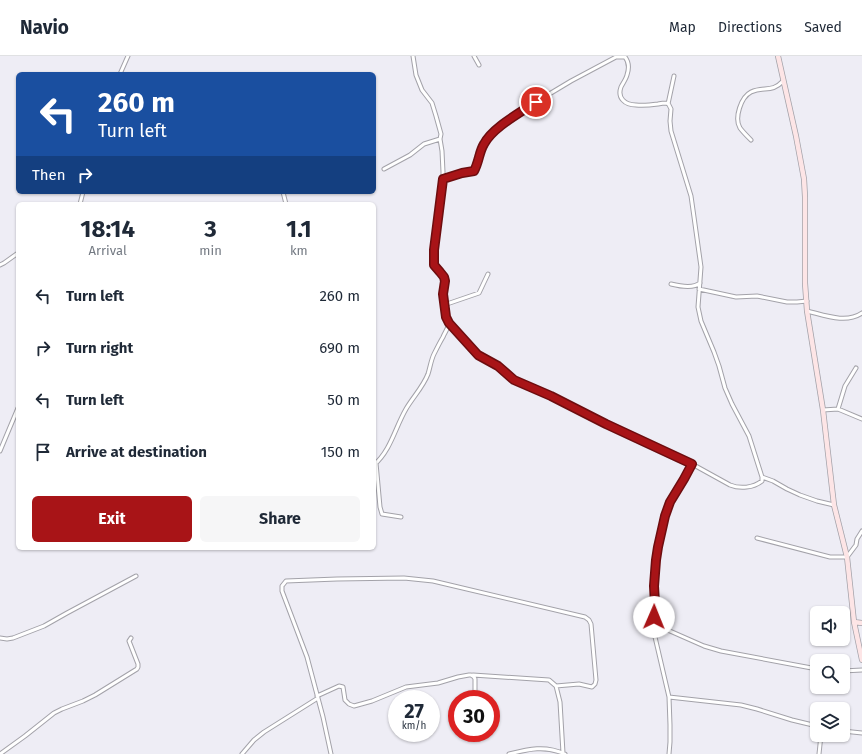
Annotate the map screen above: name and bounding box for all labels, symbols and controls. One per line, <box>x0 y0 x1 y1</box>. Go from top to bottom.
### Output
text: Navio <box>20 16 69 39</box>
text: Map <box>669 19 696 36</box>
text: Directions <box>718 19 782 36</box>
text: Saved <box>804 19 842 36</box>
pin <box>519 85 553 119</box>
text: 260 m <box>98 86 175 119</box>
icon: left <box>32 88 84 140</box>
icon: arrive <box>525 91 547 113</box>
text: Turn left <box>98 120 167 142</box>
icon: right <box>74 164 96 186</box>
text: Then <box>32 166 66 184</box>
text: 18:14 <box>80 215 135 243</box>
text: 3 <box>204 215 217 243</box>
text: 1.1 <box>286 215 312 243</box>
text: Arrival <box>89 243 127 258</box>
text: min <box>199 243 222 258</box>
text: km <box>290 243 308 258</box>
icon: left <box>32 285 54 307</box>
text: Turn left <box>66 287 124 305</box>
text: 260 m <box>319 287 360 305</box>
icon: right <box>32 337 54 359</box>
text: Turn right <box>66 339 133 357</box>
text: 690 m <box>319 339 360 357</box>
icon: left <box>32 389 54 411</box>
text: Turn left <box>66 391 124 409</box>
text: 50 m <box>327 391 360 409</box>
icon: arrive <box>32 441 54 463</box>
text: Arrive at destination <box>66 443 207 461</box>
text: 150 m <box>321 443 360 461</box>
button: Exit <box>32 496 192 542</box>
button: Share <box>200 496 360 542</box>
position arrow <box>633 596 675 638</box>
map controls <box>810 606 850 742</box>
button: sound <box>810 606 850 646</box>
button: search <box>810 654 850 694</box>
speed limit sign: 30 <box>448 690 500 742</box>
text: 27 <box>404 699 424 723</box>
button: layers <box>810 702 850 742</box>
text: km/h <box>402 720 426 732</box>

